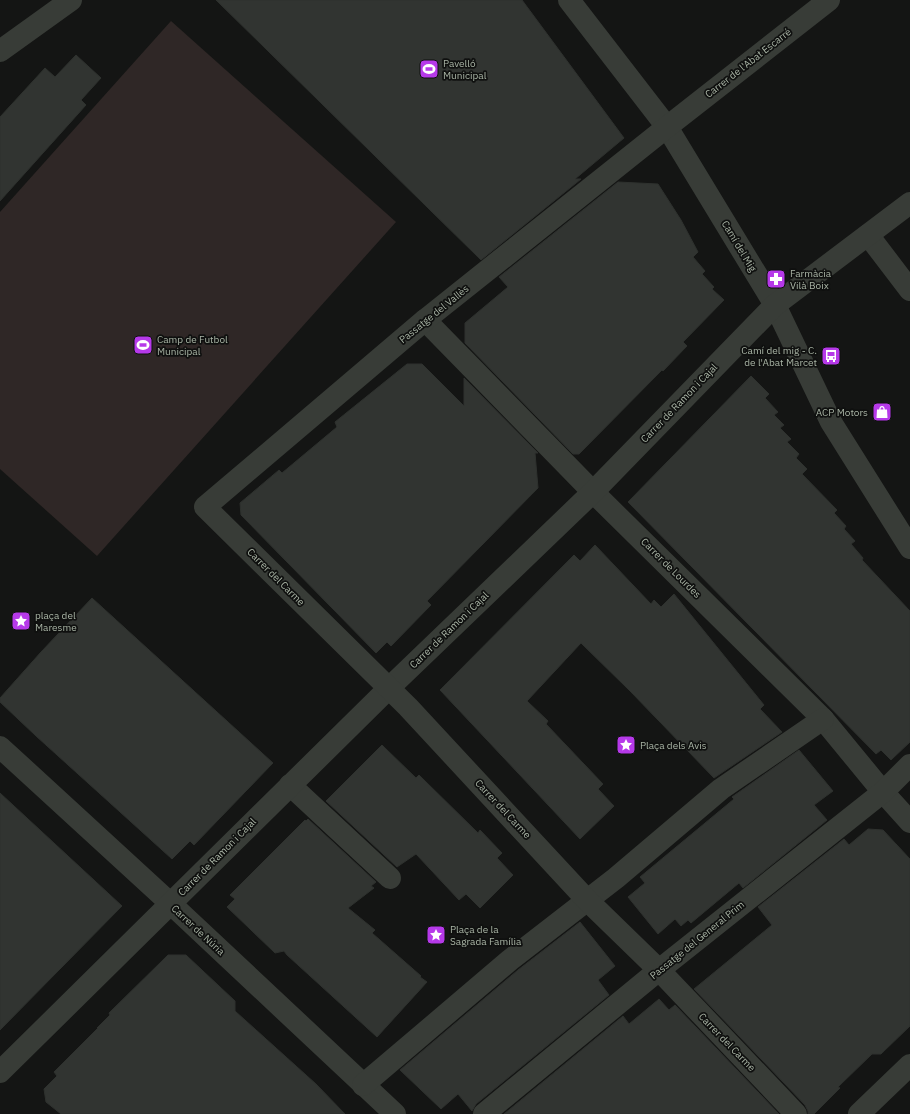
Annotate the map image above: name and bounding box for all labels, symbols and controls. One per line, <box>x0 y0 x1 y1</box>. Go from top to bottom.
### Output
street label: Carrer de l'Abat Escarré <box>702 25 794 101</box>
place label: Pavelló Municipal <box>443 57 487 82</box>
sports icon: Pavelló Municipal <box>418 58 440 80</box>
street label: Camí del Mig <box>719 218 760 275</box>
place label: Farmàcia Vilà Boix <box>790 267 832 292</box>
pharmacy icon: Farmàcia Vilà Boix <box>765 268 787 290</box>
street label: Passatge del Vallès <box>396 282 472 346</box>
place label: Camp de Futbol Municipal <box>157 333 228 358</box>
sports icon: Camp de Futbol Municipal <box>132 334 154 356</box>
place label: Camí del mig - C. de l'Abat Marcet <box>741 344 817 369</box>
bus stop icon: Camí del mig - C. de l'Abat Marcet <box>820 345 842 367</box>
street label: Carrer de Ramon i Cajal <box>638 361 720 445</box>
shop icon: ACP Motors <box>871 401 893 423</box>
place label: ACP Motors <box>816 406 868 419</box>
street label: Carrer de Lourdes <box>638 535 704 601</box>
street label: Carrer del Carme <box>244 545 308 609</box>
street label: Carrer de Ramon i Cajal <box>407 589 491 671</box>
place label: plaça del Maresme <box>35 609 77 634</box>
place icon: plaça del Maresme <box>10 610 32 632</box>
place icon: Plaça dels Avis <box>615 734 637 756</box>
place label: Plaça dels Avis <box>640 739 707 752</box>
street label: Carrer del Carme <box>472 777 534 842</box>
street label: Carrer de Ramon i Cajal <box>175 815 259 899</box>
street label: Passatge del General Prim <box>647 898 747 982</box>
street label: Carrer de Núria <box>169 902 228 958</box>
place label: Plaça de la Sagrada Família <box>450 923 522 948</box>
place icon: Plaça de la Sagrada Família <box>425 924 447 946</box>
street label: Carrer del Carme <box>696 1010 758 1074</box>

